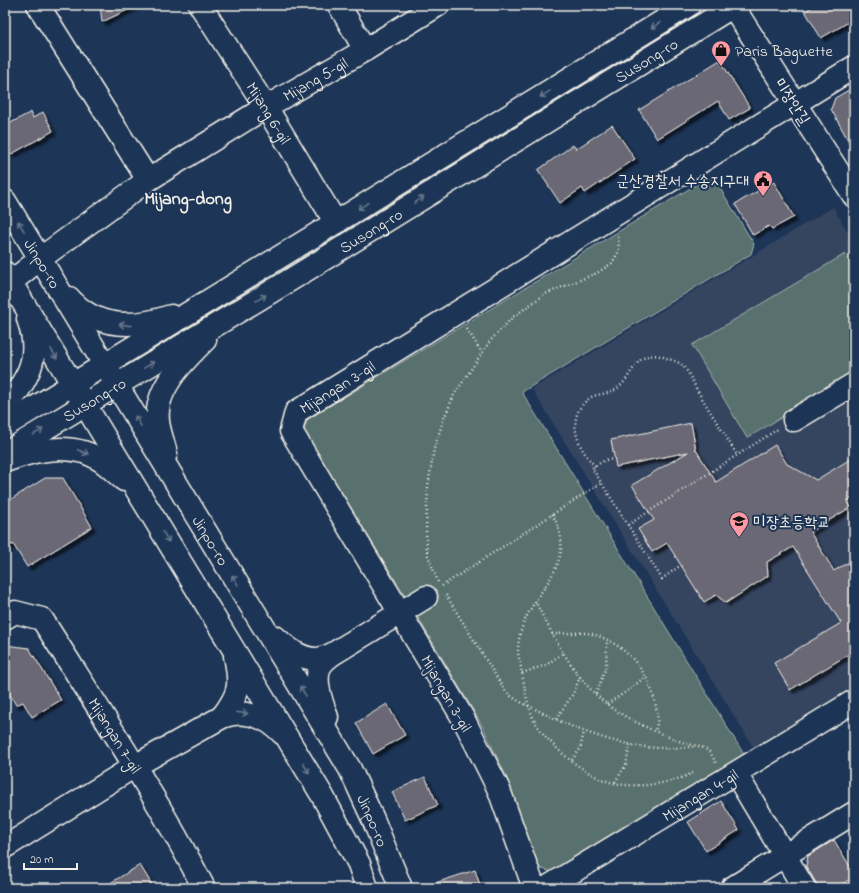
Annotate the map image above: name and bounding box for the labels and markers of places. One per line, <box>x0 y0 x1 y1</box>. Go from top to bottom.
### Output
shop icon: Paris Baguette <box>710 39 732 67</box>
place label: Paris Baguette <box>735 40 834 64</box>
public building icon: 군산경찰서 수송지구대 <box>752 169 774 197</box>
place label: 군산경찰서 수송지구대 <box>616 170 749 194</box>
school or university icon: 미장초등학교 <box>728 510 750 538</box>
place label: 미장초등학교 <box>753 511 830 535</box>

